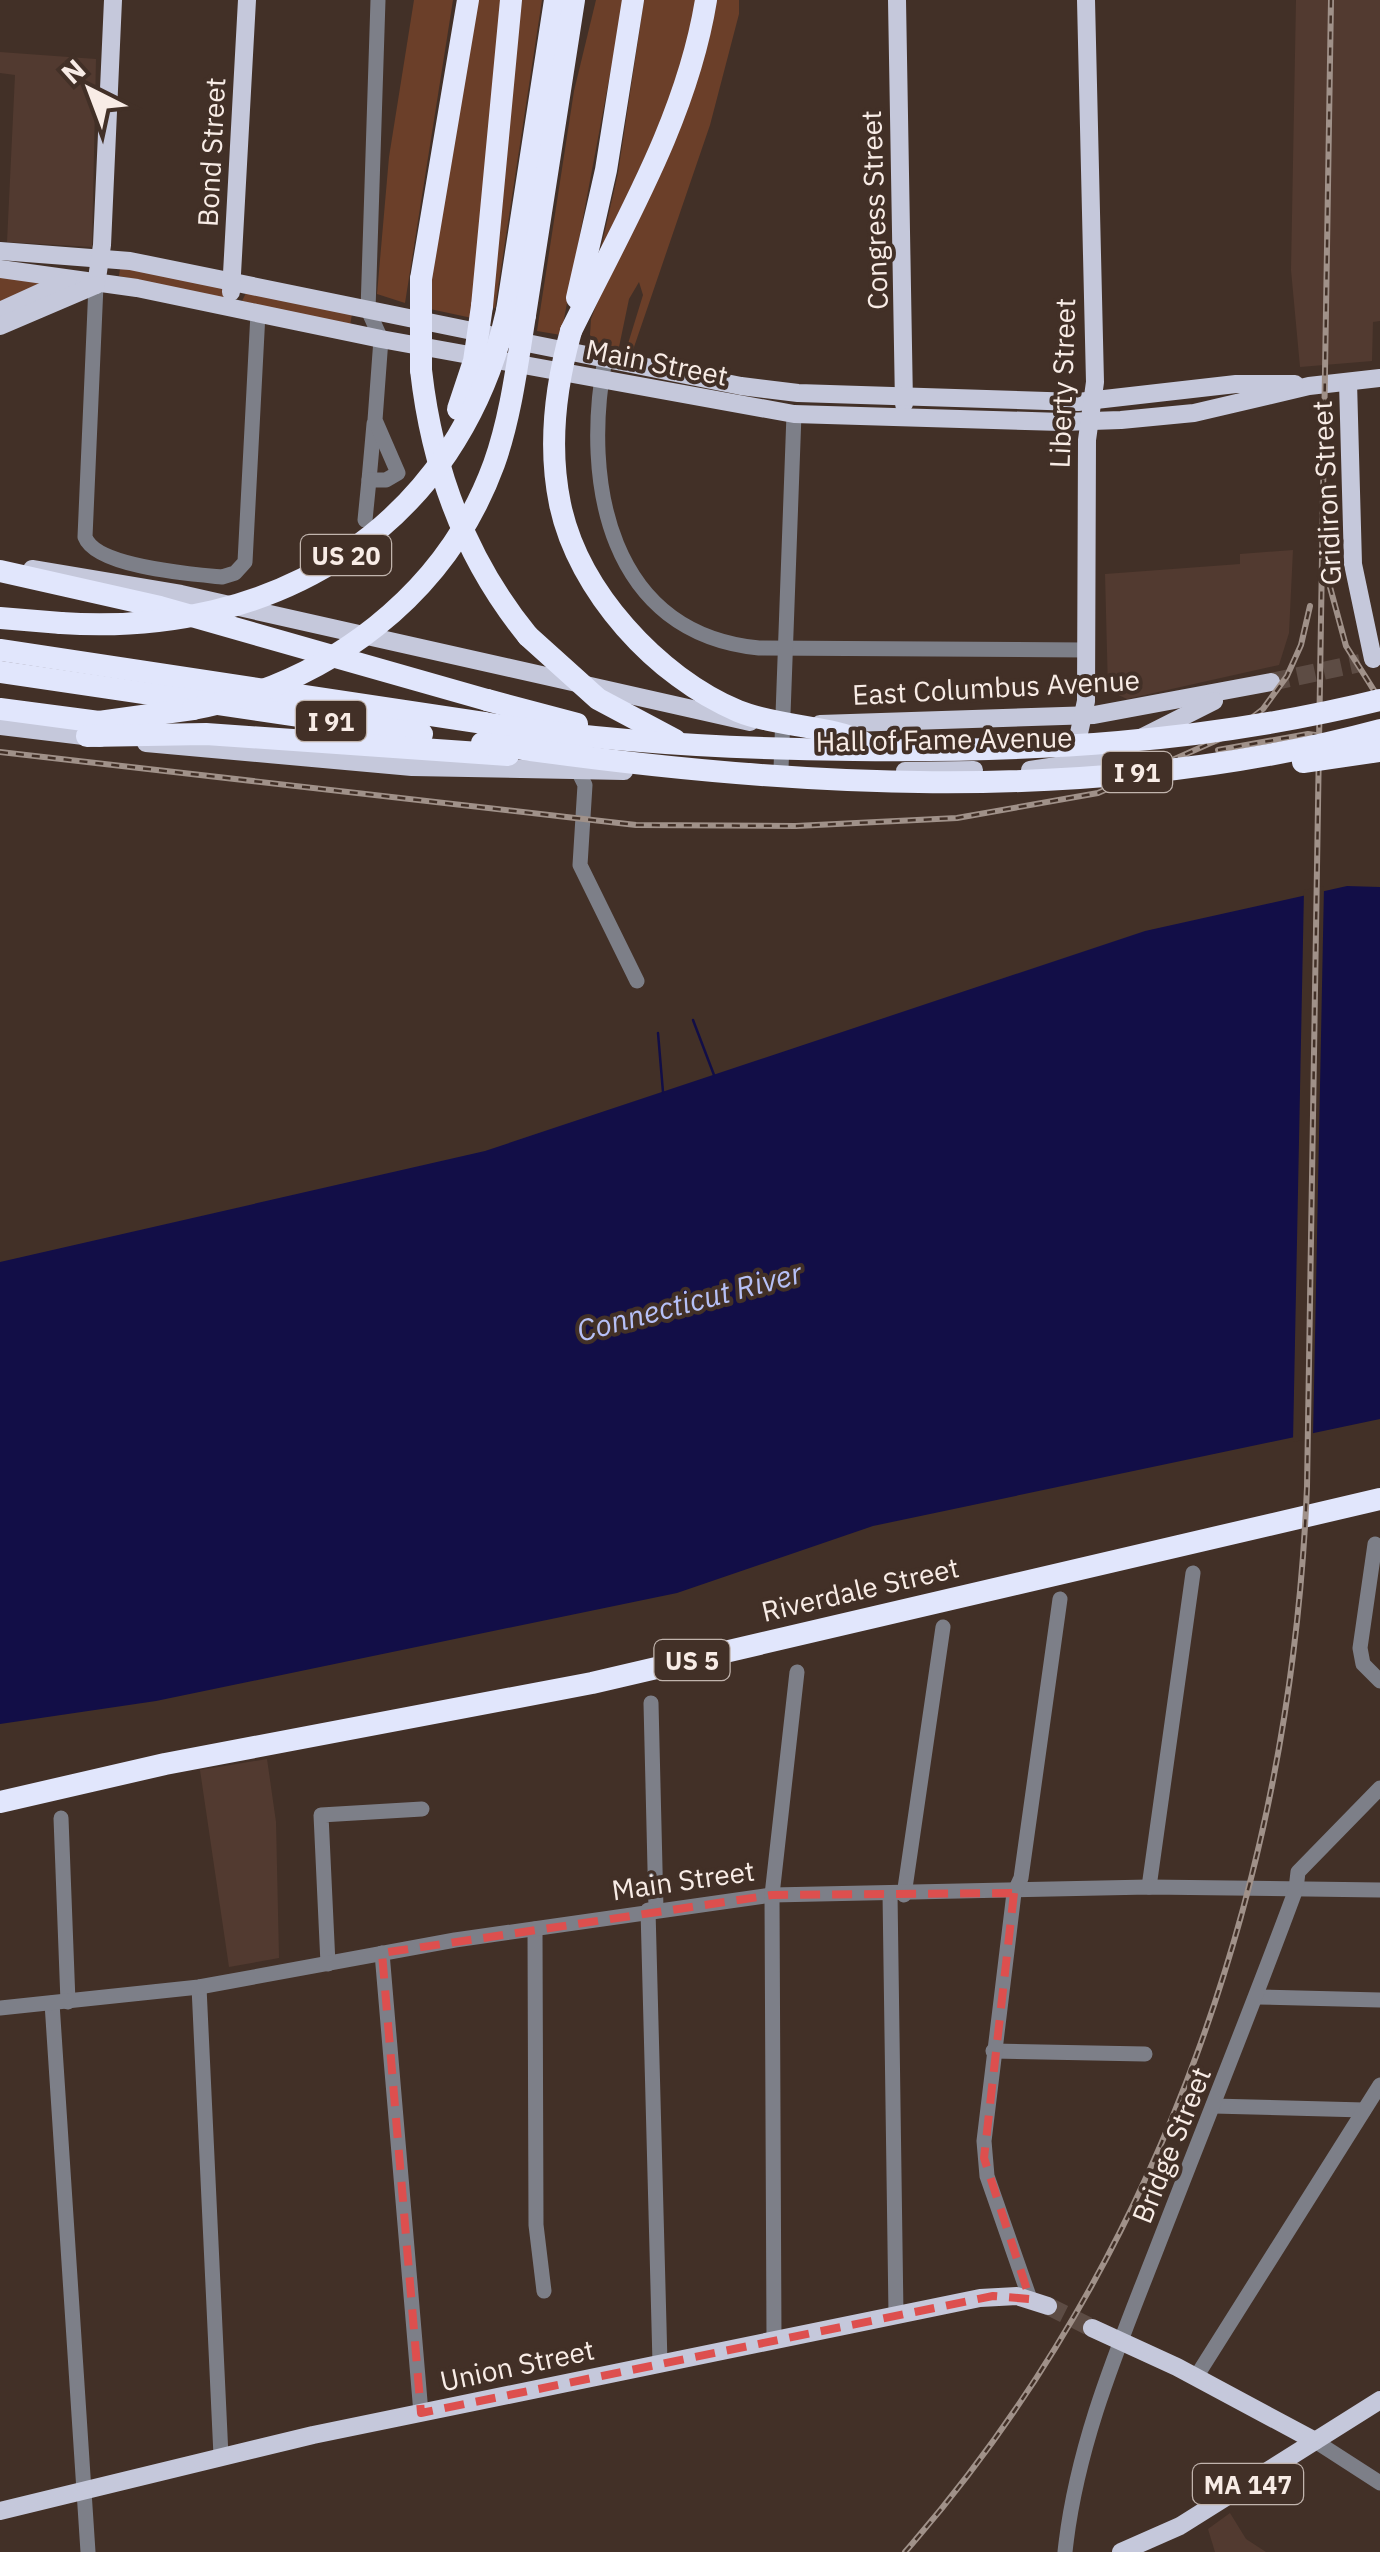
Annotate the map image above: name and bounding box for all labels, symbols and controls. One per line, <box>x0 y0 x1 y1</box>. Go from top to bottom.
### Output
north arrow <box>40 40 140 140</box>
text: N <box>53 51 93 92</box>
street label: Bond Street <box>189 76 233 228</box>
street label: Congress Street <box>852 110 896 310</box>
street label: Liberty Street <box>1041 297 1083 469</box>
street label: Main Street <box>583 330 731 394</box>
street label: Gridiron Street <box>1303 400 1349 586</box>
road number: US 20 <box>301 535 391 575</box>
street label: East Columbus Avenue <box>851 661 1141 713</box>
road number: I 91 <box>296 701 366 741</box>
street label: Hall of Fame Avenue <box>815 718 1073 760</box>
road number: I 91 <box>1102 752 1172 792</box>
water label: Connecticut River <box>572 1252 807 1350</box>
street label: Riverdale Street <box>758 1548 962 1630</box>
road number: US 5 <box>654 1640 730 1680</box>
street label: Main Street <box>609 1852 757 1908</box>
street label: Bridge Street <box>1123 2061 1219 2229</box>
street label: Union Street <box>436 2331 598 2399</box>
road number: MA 147 <box>1193 2464 1303 2504</box>

